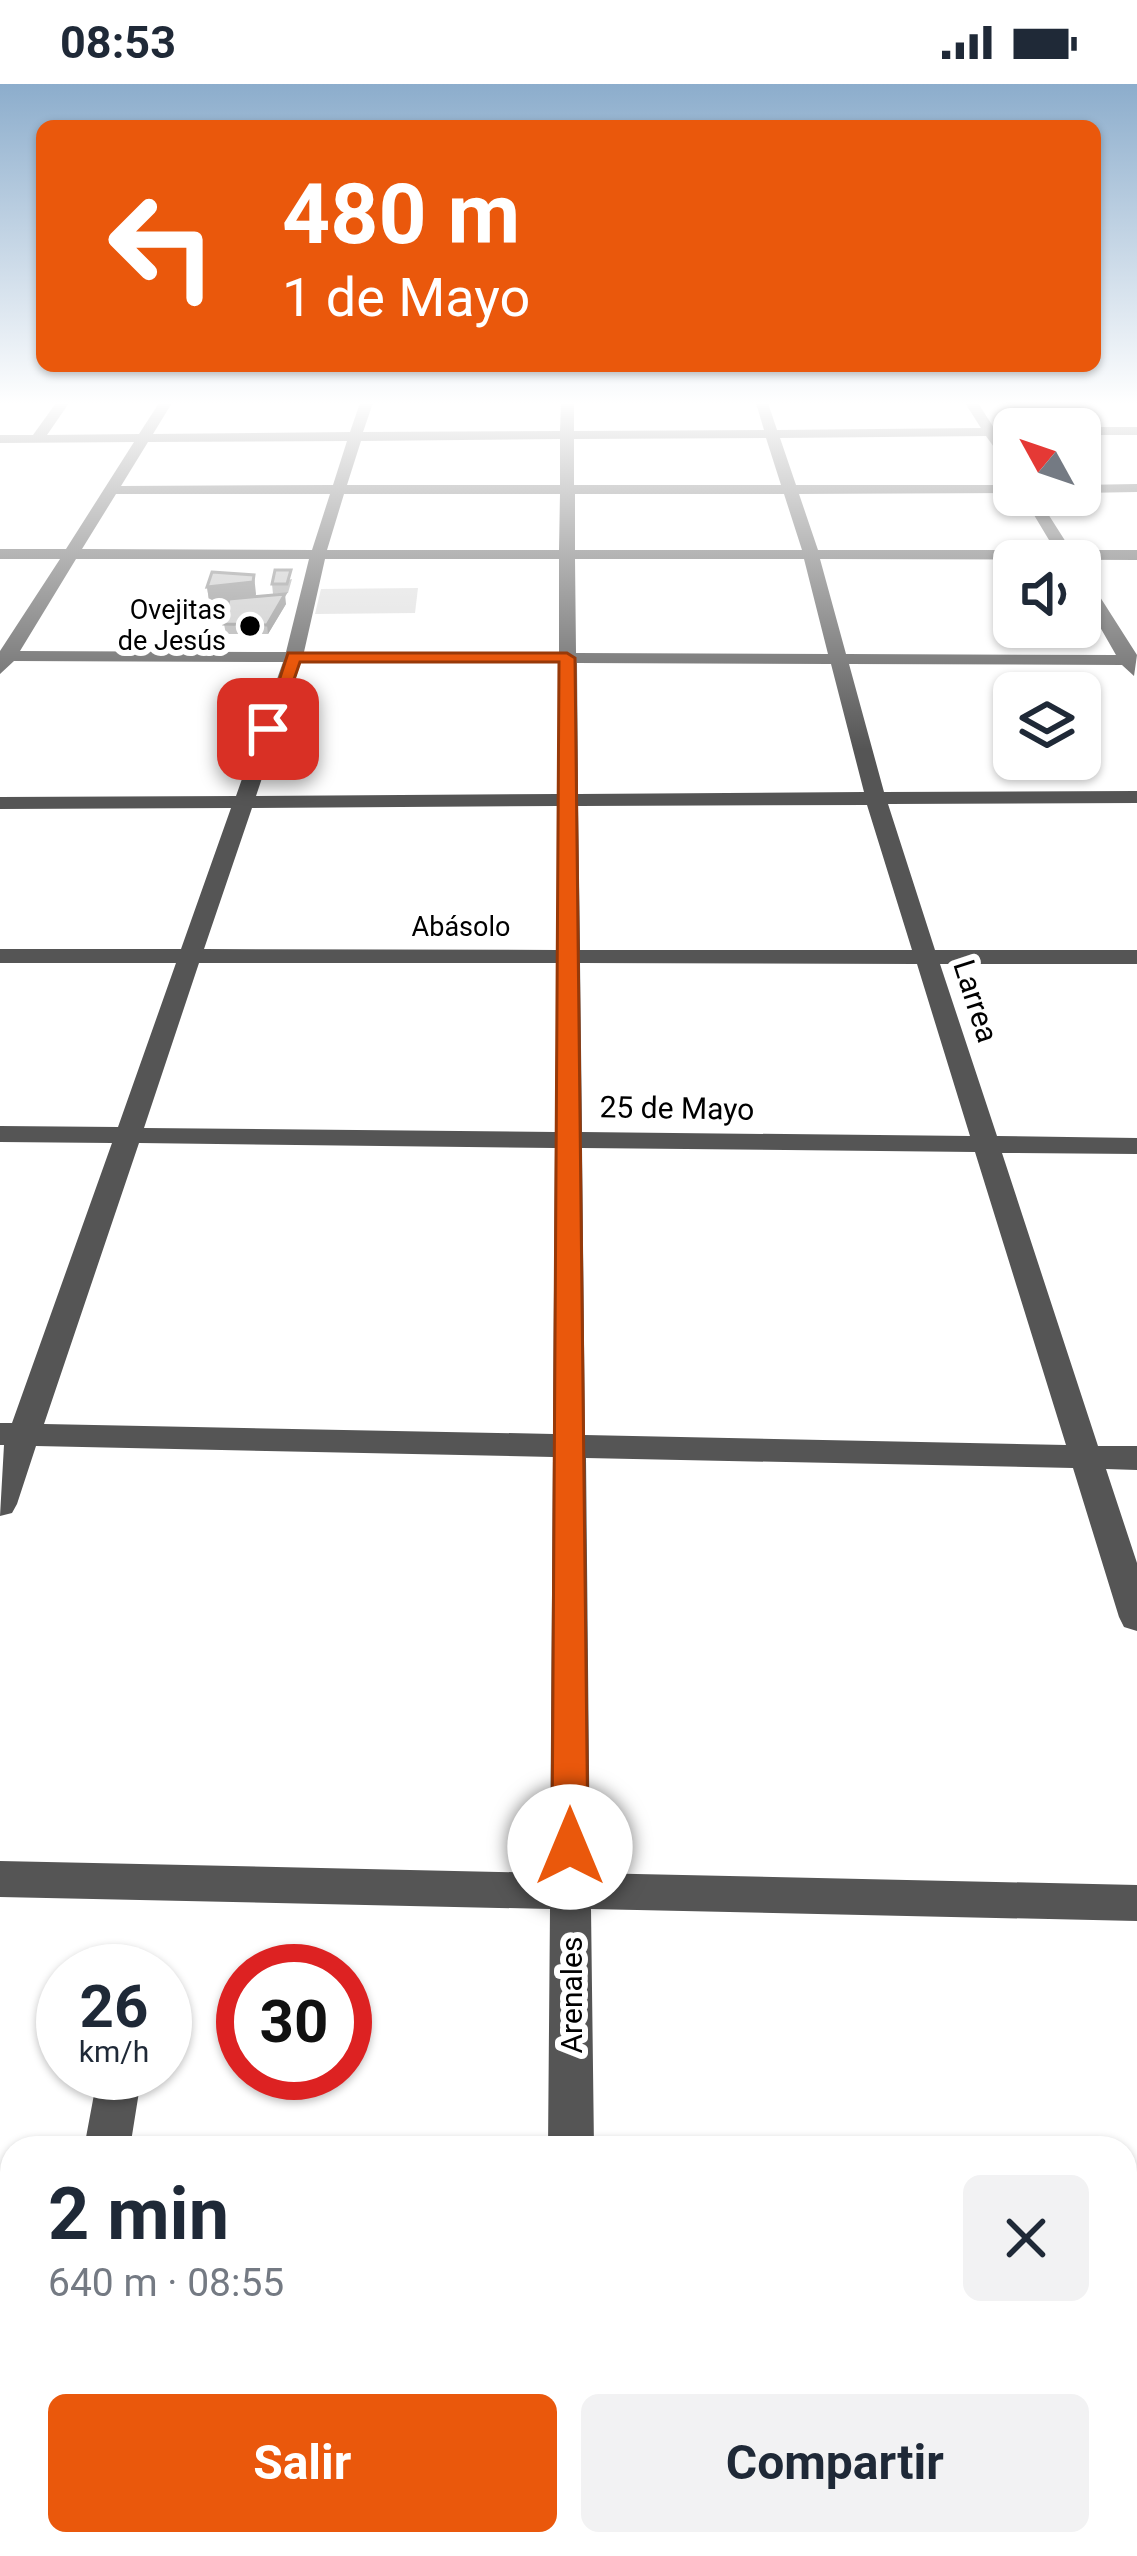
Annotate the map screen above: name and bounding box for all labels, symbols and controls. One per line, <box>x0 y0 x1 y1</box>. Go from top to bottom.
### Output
text: 08:53 <box>60 16 176 69</box>
text: 480 m <box>282 165 520 264</box>
icon: left <box>84 168 240 324</box>
text: 1 de Mayo <box>282 266 530 329</box>
north arrow <box>993 408 1101 516</box>
map controls <box>993 408 1101 780</box>
button: sound <box>993 540 1101 648</box>
place label: Ovejitas de Jesús <box>118 594 226 657</box>
marker: Ovejitas de Jesús <box>237 613 263 639</box>
button: layers <box>993 672 1101 780</box>
pin <box>217 678 319 780</box>
icon: arrive <box>235 696 301 762</box>
street label: Abásolo <box>412 911 510 943</box>
street label: Larrea <box>946 955 1006 1047</box>
street label: 25 de Mayo <box>599 1089 755 1127</box>
position arrow <box>507 1784 633 1910</box>
street label: Arenales <box>554 1937 589 2053</box>
speed limit sign: 30 <box>216 1944 372 2100</box>
text: 26 <box>80 1971 148 2042</box>
text: km/h <box>79 2034 149 2069</box>
text: 2 min <box>48 2172 229 2257</box>
button: close <box>963 2175 1089 2301</box>
text: 640 m · 08:55 <box>48 2260 284 2306</box>
button: Salir <box>48 2394 557 2532</box>
button: Compartir <box>581 2394 1089 2532</box>

